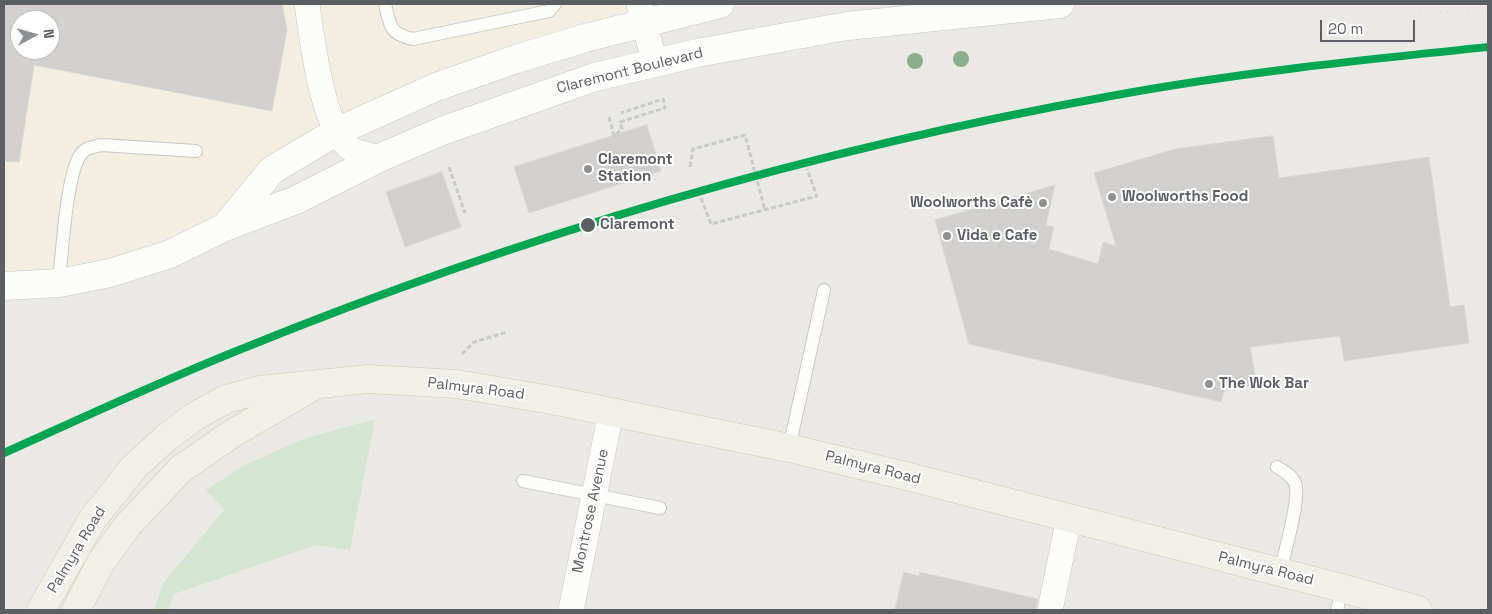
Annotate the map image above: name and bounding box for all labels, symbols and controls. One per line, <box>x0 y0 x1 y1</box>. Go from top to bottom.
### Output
north arrow <box>10 10 60 60</box>
scale bar <box>1322 10 1417 42</box>
text: 20 m <box>1328 19 1363 38</box>
text: N <box>39 28 58 39</box>
street label: Claremont Boulevard <box>555 44 705 98</box>
place label: Claremont Station <box>598 151 673 186</box>
marker: Claremont Station <box>582 163 594 175</box>
place label: Woolworths Food <box>1122 188 1248 206</box>
marker: Woolworths Food <box>1106 191 1118 203</box>
place label: Woolworths Cafè <box>910 194 1033 212</box>
marker: Woolworths Cafè <box>1037 197 1049 209</box>
marker: Claremont <box>579 216 597 234</box>
place label: Claremont <box>600 216 675 234</box>
place label: Vida e Cafe <box>957 227 1038 245</box>
marker: Vida e Cafe <box>941 230 953 242</box>
street label: Palmyra Road <box>426 374 526 404</box>
place label: The Wok Bar <box>1219 375 1309 393</box>
marker: The Wok Bar <box>1203 378 1215 390</box>
street label: Montrose Avenue <box>569 447 613 575</box>
street label: Palmyra Road <box>823 447 923 489</box>
street label: Palmyra Road <box>44 503 110 597</box>
street label: Palmyra Road <box>1216 548 1316 590</box>

